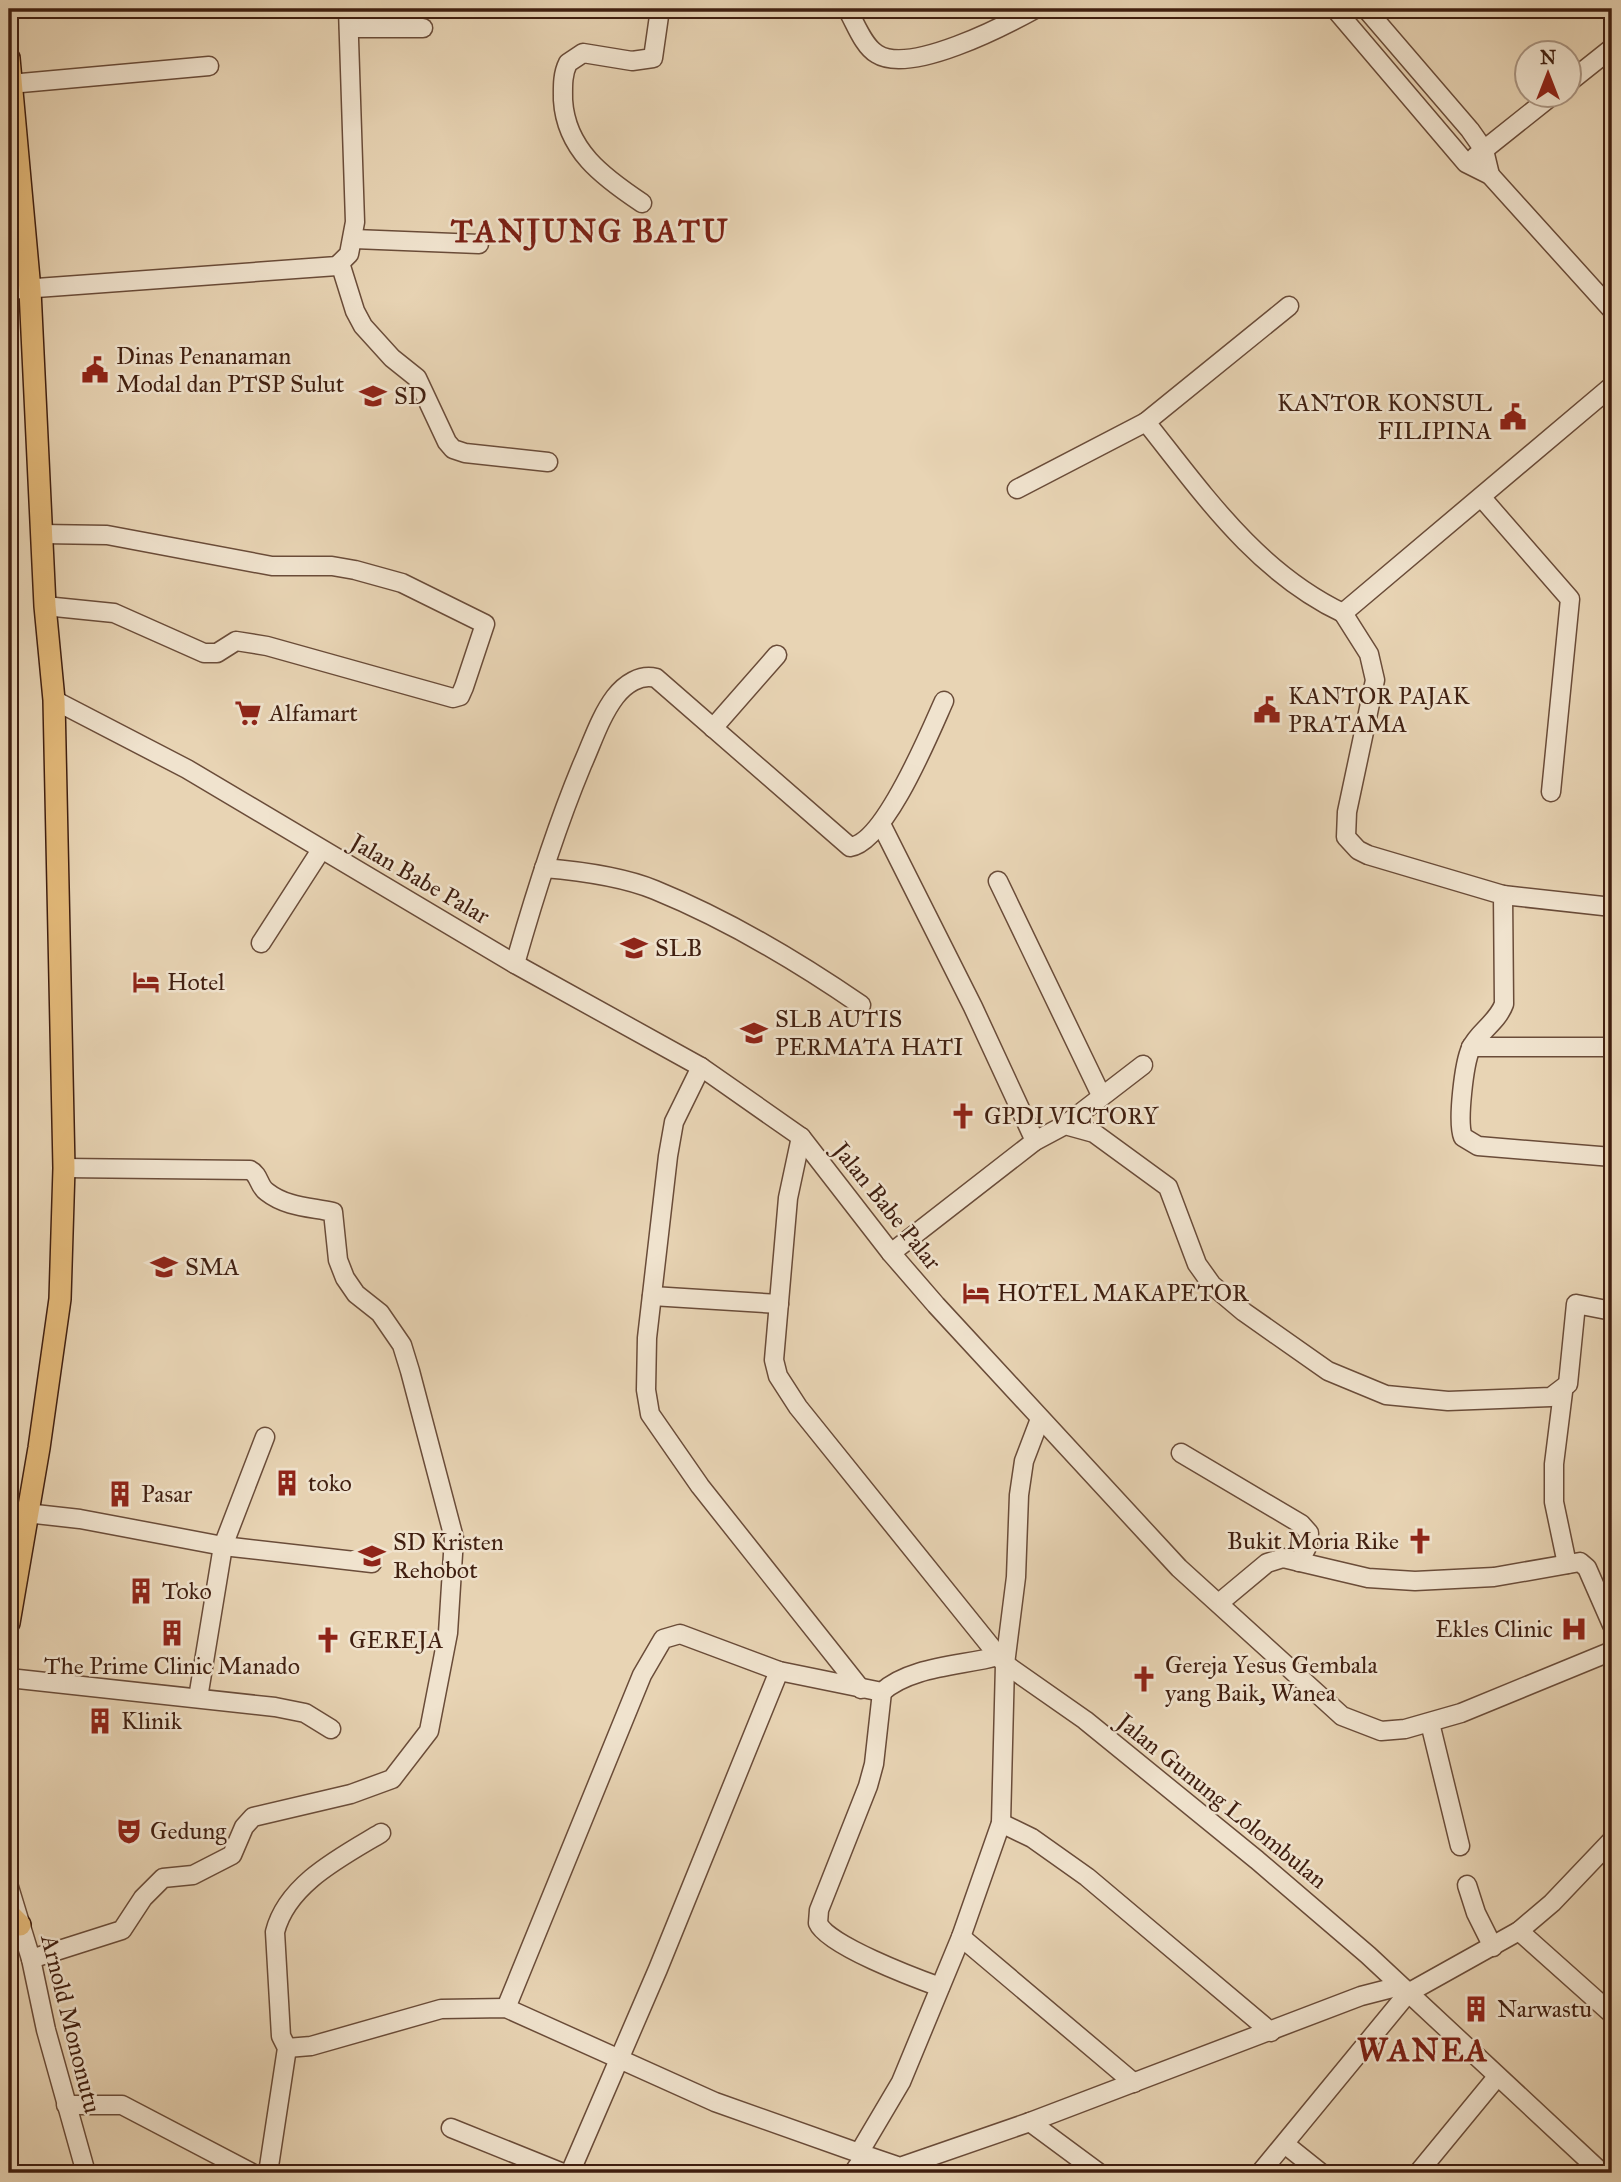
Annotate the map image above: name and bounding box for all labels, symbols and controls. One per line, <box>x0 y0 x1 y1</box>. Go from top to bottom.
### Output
north arrow <box>1512 38 1582 108</box>
text: N <box>1540 46 1556 69</box>
district label: TANJUNG BATU <box>451 212 729 251</box>
place label: Dinas Penanaman Modal dan PTSP Sulut <box>116 341 345 399</box>
public building icon: Dinas Penanaman Modal dan PTSP Sulut <box>80 355 110 385</box>
school or university icon: SD <box>358 381 388 411</box>
place label: SD <box>394 381 427 411</box>
place label: KANTOR KONSUL FILIPINA <box>1277 388 1492 446</box>
public building icon: KANTOR KONSUL FILIPINA <box>1498 402 1528 432</box>
place label: KANTOR PAJAK PRATAMA <box>1288 681 1470 739</box>
public building icon: KANTOR PAJAK PRATAMA <box>1252 695 1282 725</box>
supermarket icon: Alfamart <box>233 698 263 728</box>
place label: Alfamart <box>268 698 358 728</box>
street label: Jalan Babe Palar <box>342 826 495 931</box>
school or university icon: SLB <box>619 933 649 963</box>
place label: SLB <box>655 933 702 963</box>
hotel icon: Hotel <box>131 967 161 997</box>
place label: Hotel <box>167 967 225 997</box>
place label: SLB AUTIS PERMATA HATI <box>775 1004 963 1062</box>
school or university icon: SLB AUTIS PERMATA HATI <box>739 1018 769 1048</box>
church icon: GPDI VICTORY <box>948 1101 978 1131</box>
place label: GPDI VICTORY <box>984 1101 1159 1131</box>
street label: Jalan Babe Palar <box>824 1134 948 1276</box>
school or university icon: SMA <box>149 1252 179 1282</box>
place label: SMA <box>185 1252 240 1282</box>
hotel icon: HOTEL MAKAPETOR <box>961 1278 991 1308</box>
place label: HOTEL MAKAPETOR <box>997 1278 1250 1308</box>
building icon: toko <box>272 1468 302 1498</box>
place label: toko <box>308 1468 352 1498</box>
building icon: Pasar <box>105 1479 135 1509</box>
place label: Pasar <box>141 1479 192 1509</box>
place label: Bukit Moria Rike <box>1227 1526 1399 1556</box>
church icon: Bukit Moria Rike <box>1405 1526 1435 1556</box>
place label: SD Kristen Rehobot <box>393 1527 504 1585</box>
school or university icon: SD Kristen Rehobot <box>357 1541 387 1571</box>
building icon: Toko <box>126 1576 156 1606</box>
place label: Toko <box>162 1576 212 1606</box>
place label: Ekles Clinic <box>1435 1614 1553 1644</box>
hospital icon: Ekles Clinic <box>1559 1614 1589 1644</box>
building icon: The Prime Clinic Manado <box>157 1618 187 1648</box>
church icon: GEREJA <box>313 1625 343 1655</box>
place label: GEREJA <box>349 1625 443 1655</box>
place label: Gereja Yesus Gembala yang Baik, Wanea <box>1165 1650 1378 1708</box>
place label: The Prime Clinic Manado <box>44 1651 300 1681</box>
church icon: Gereja Yesus Gembala yang Baik, Wanea <box>1129 1664 1159 1694</box>
street label: Jalan Gunung Lolombulan <box>1108 1705 1333 1895</box>
building icon: Klinik <box>85 1706 115 1736</box>
place label: Klinik <box>121 1706 183 1736</box>
theatre icon: Gedung <box>114 1816 144 1846</box>
place label: Gedung <box>150 1816 227 1846</box>
street label: Arnold Mononutu <box>34 1931 108 2117</box>
building icon: Narwastu <box>1461 1994 1491 2024</box>
place label: Narwastu <box>1497 1994 1592 2024</box>
district label: WANEA <box>1357 2031 1489 2070</box>

